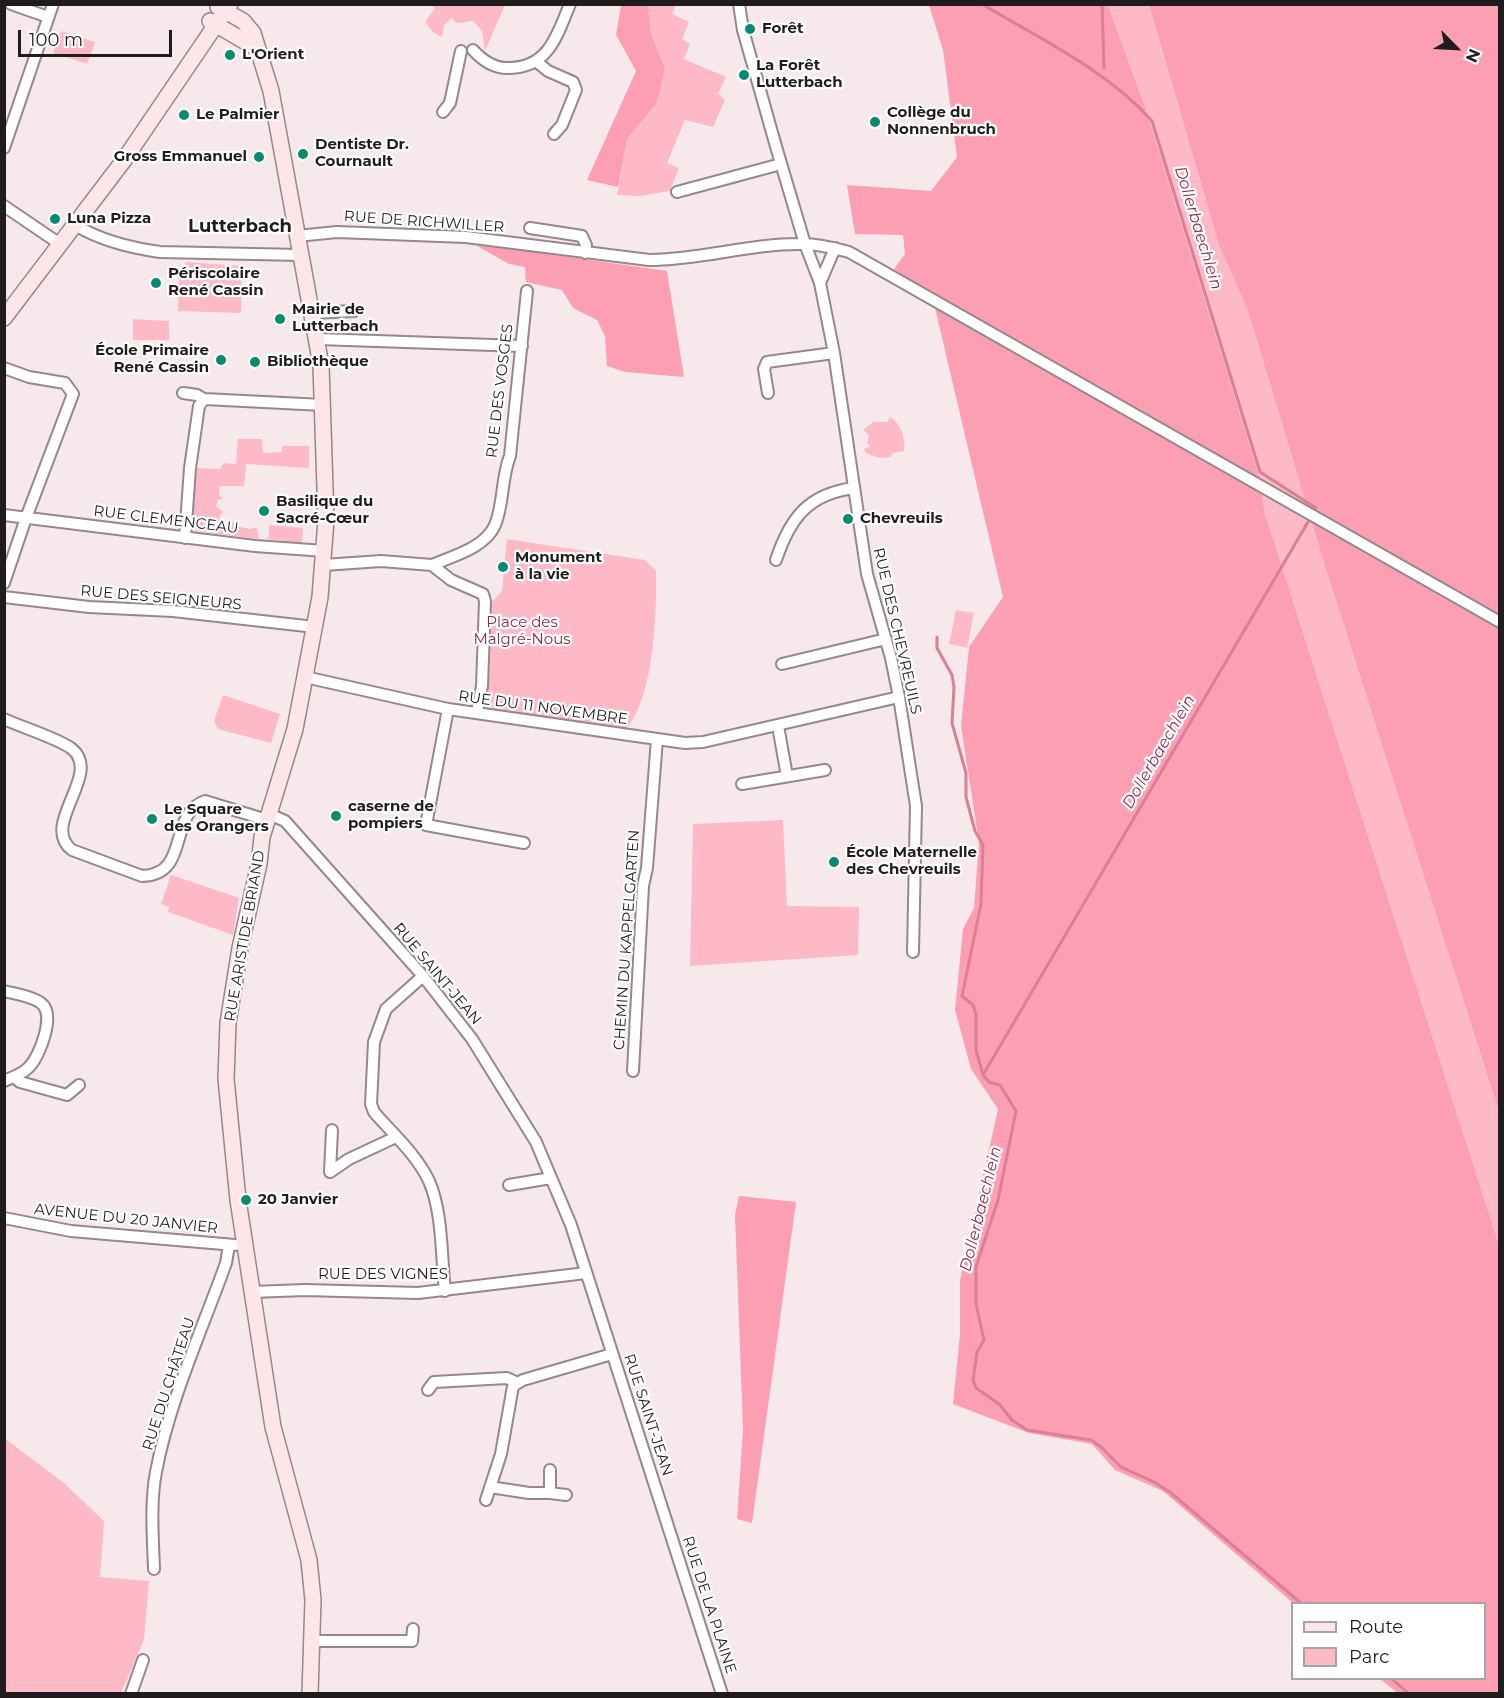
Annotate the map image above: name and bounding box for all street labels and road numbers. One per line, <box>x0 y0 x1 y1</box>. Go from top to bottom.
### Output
street label: RUE DE RICHWILLER <box>343 207 505 237</box>
street label: RUE DES VOSGES <box>483 323 517 459</box>
street label: RUE CLEMENCEAU <box>93 502 239 538</box>
street label: RUE DES CHEVREUILS <box>869 546 925 716</box>
street label: RUE DES SEIGNEURS <box>80 582 242 614</box>
street label: RUE DU 11 NOVEMBRE <box>457 687 629 729</box>
street label: CHEMIN DU KAPPELGARTEN <box>610 829 644 1051</box>
street label: RUE ARISTIDE BRIAND <box>221 849 269 1023</box>
street label: RUE SAINT-JEAN <box>389 919 485 1029</box>
street label: AVENUE DU 20 JANVIER <box>33 1200 219 1238</box>
street label: RUE DES VIGNES <box>318 1266 448 1284</box>
street label: RUE DU CHÂTEAU <box>139 1315 199 1453</box>
street label: RUE SAINT-JEAN <box>620 1352 676 1478</box>
street label: RUE DE LA PLAINE <box>678 1534 740 1676</box>

